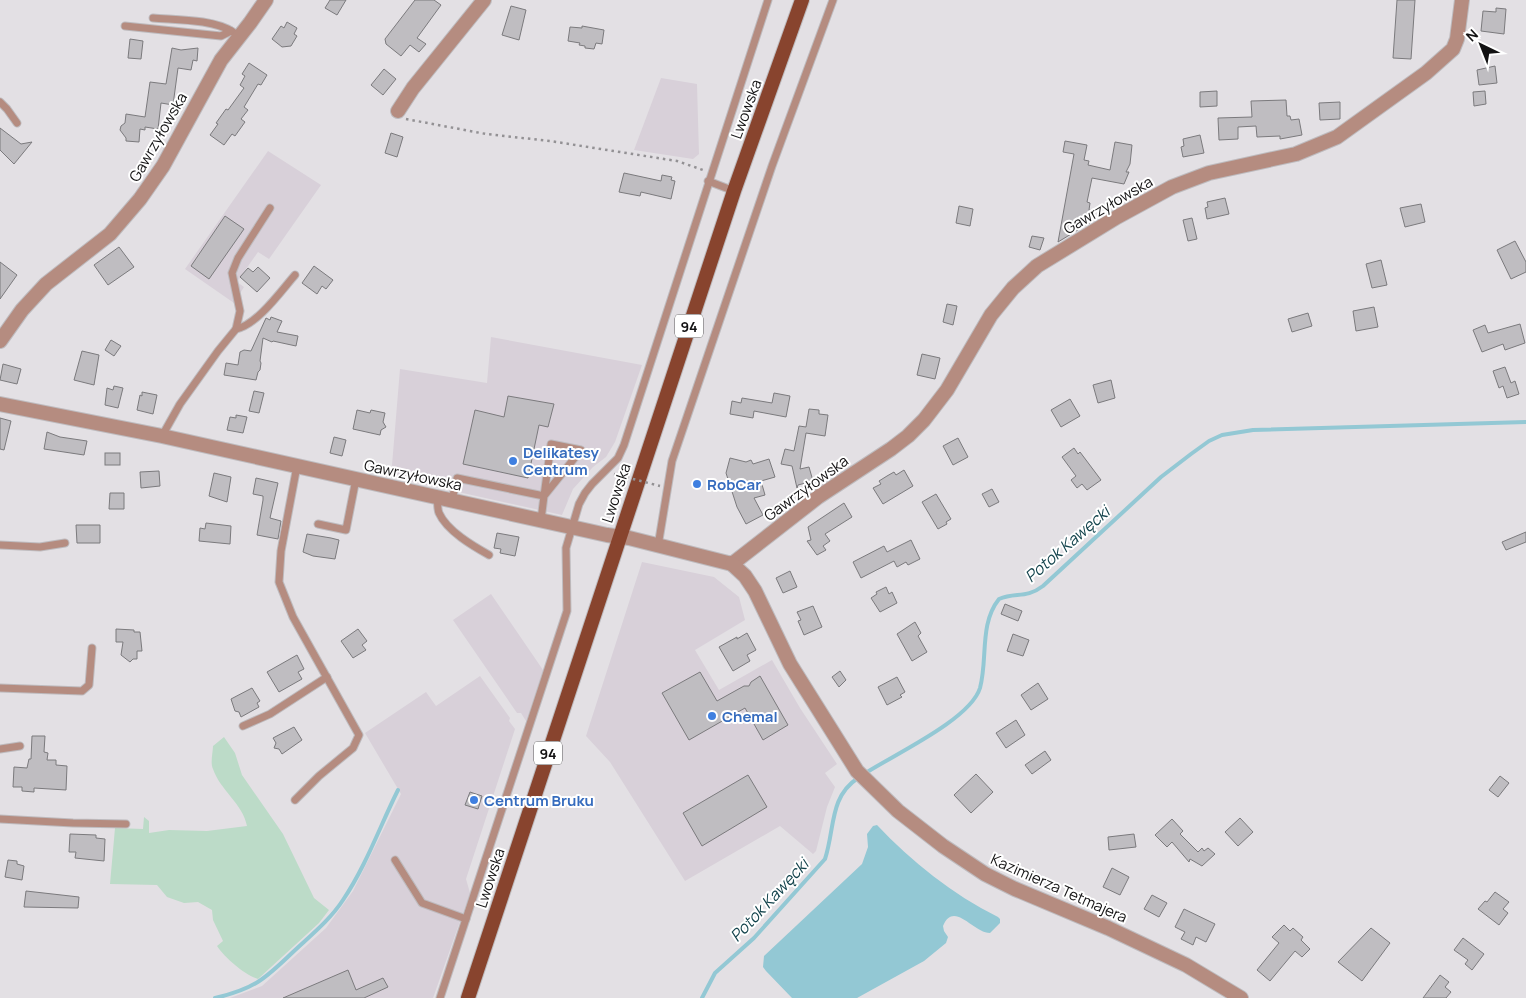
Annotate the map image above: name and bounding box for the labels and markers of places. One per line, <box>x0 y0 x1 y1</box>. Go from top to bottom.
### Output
place label: Delikatesy Centrum <box>523 442 600 480</box>
marker: Delikatesy Centrum <box>507 455 519 467</box>
place label: RobCar <box>707 474 761 495</box>
marker: RobCar <box>691 478 703 490</box>
place label: Chemal <box>722 706 778 727</box>
marker: Chemal <box>706 710 718 722</box>
place label: Centrum Bruku <box>484 790 594 811</box>
marker: Centrum Bruku <box>468 794 480 806</box>

